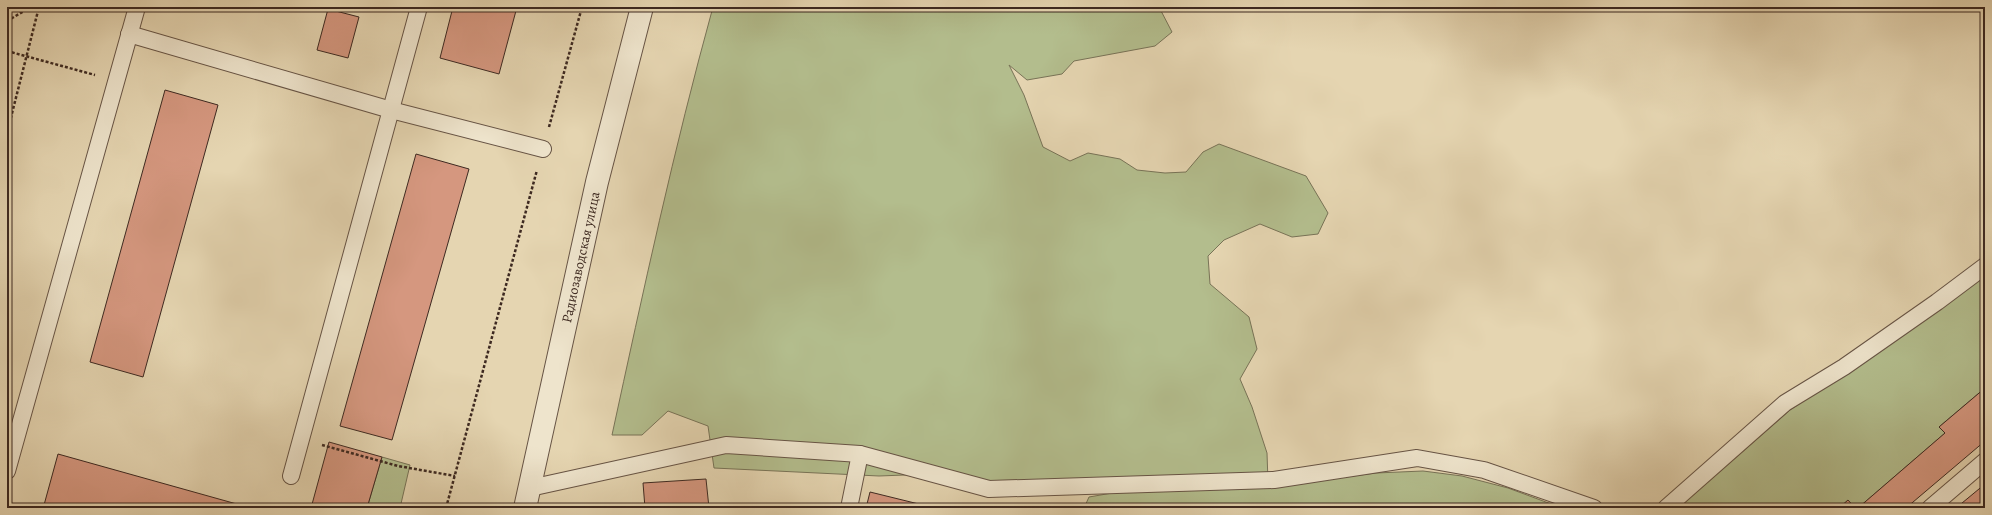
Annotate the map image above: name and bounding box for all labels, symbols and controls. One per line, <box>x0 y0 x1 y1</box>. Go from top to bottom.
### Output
street label: Радиозаводская улица <box>557 189 604 325</box>

